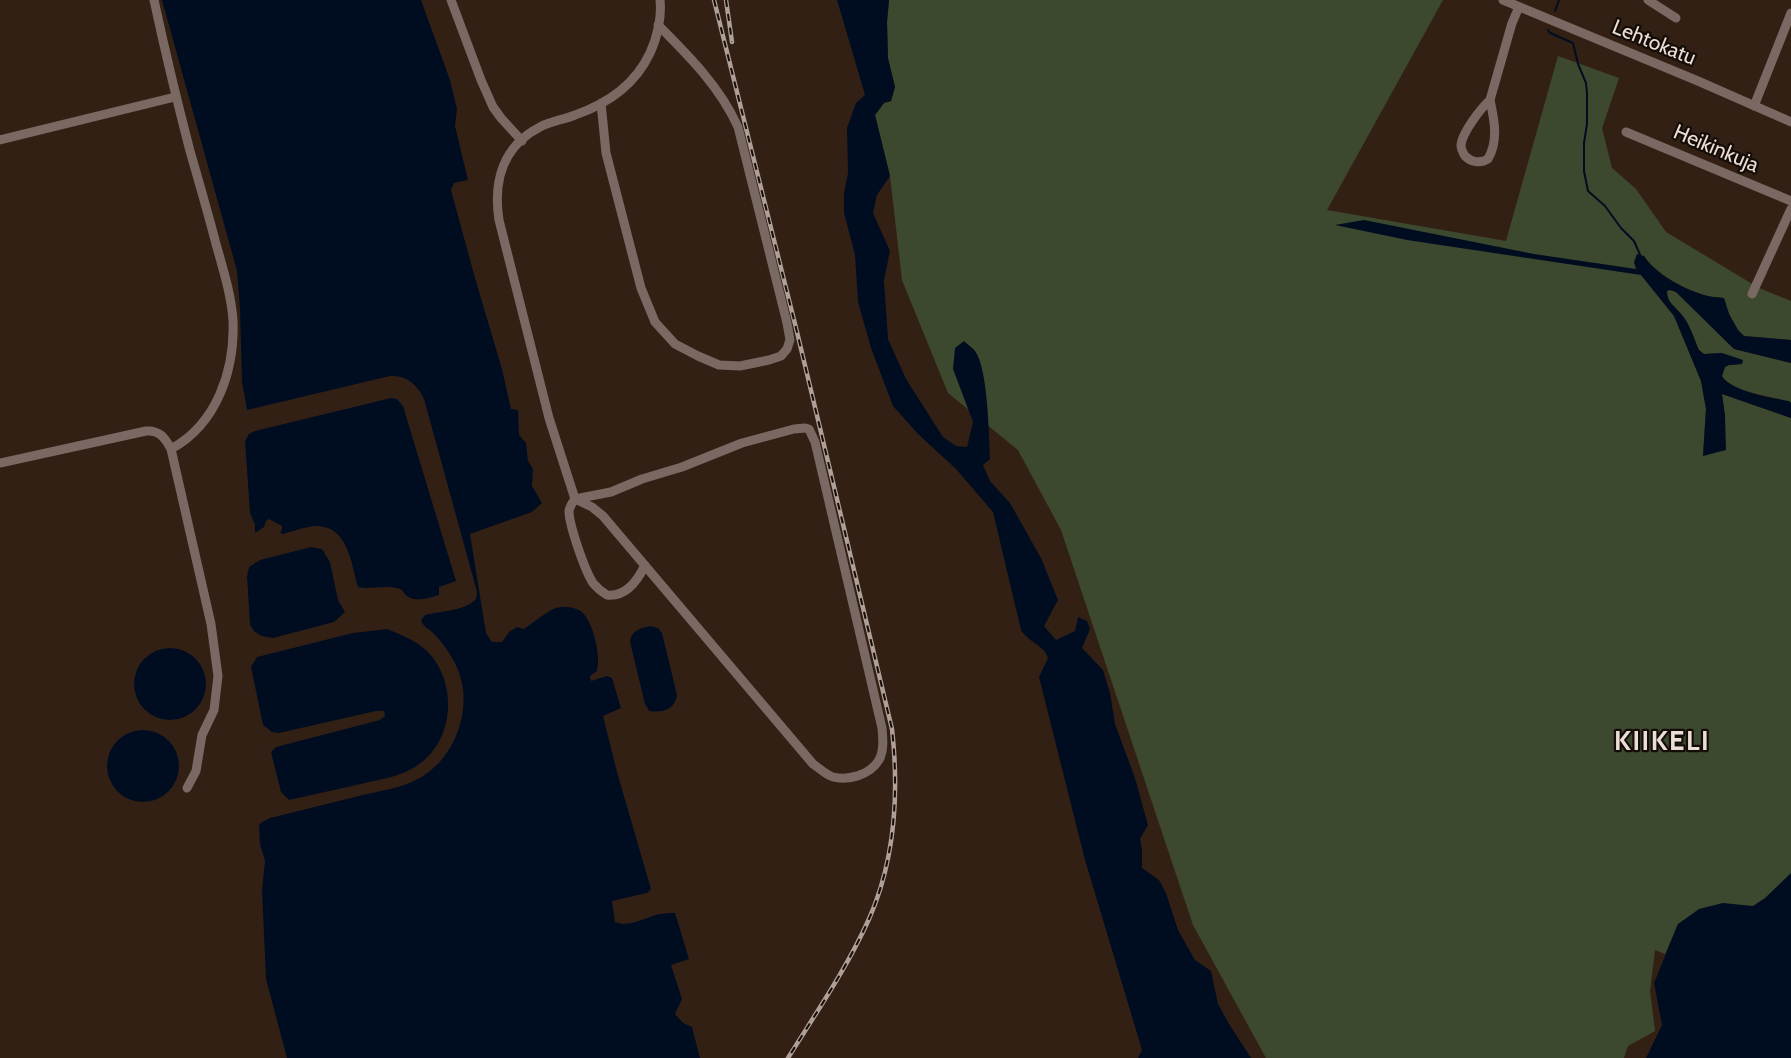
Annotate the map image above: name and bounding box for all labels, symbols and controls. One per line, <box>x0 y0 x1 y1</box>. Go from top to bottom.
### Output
street label: Lehtokatu <box>1608 15 1700 71</box>
street label: Heikinkuja <box>1670 120 1762 178</box>
district label: KIIKELI <box>1614 726 1710 758</box>

